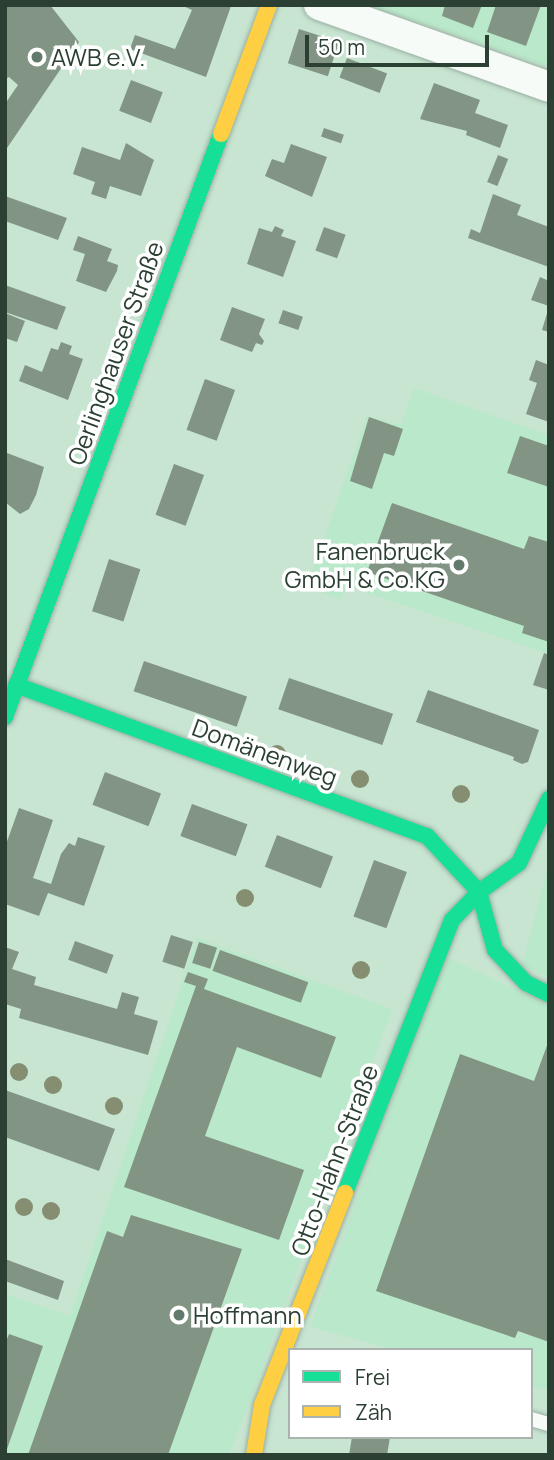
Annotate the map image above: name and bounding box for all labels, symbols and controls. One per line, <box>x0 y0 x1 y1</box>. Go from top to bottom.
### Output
scale bar <box>309 21 493 65</box>
text: 50 m <box>318 33 365 61</box>
place label: AWB e.V. <box>51 43 145 71</box>
marker: AWB e.V. <box>29 49 45 65</box>
street label: Oerlinghauser Straße <box>61 237 169 469</box>
place label: Fanenbruck GmbH & Co.KG <box>285 537 445 593</box>
marker: Fanenbruck GmbH & Co.KG <box>451 557 467 573</box>
street label: Domänenweg <box>189 712 341 792</box>
street label: Otto-Hahn-Straße <box>284 1061 384 1259</box>
place label: Hoffmann <box>193 1301 302 1329</box>
marker: Hoffmann <box>171 1307 187 1323</box>
legend <box>288 1348 533 1439</box>
text: Frei <box>355 1363 390 1391</box>
text: Zäh <box>355 1398 392 1426</box>

